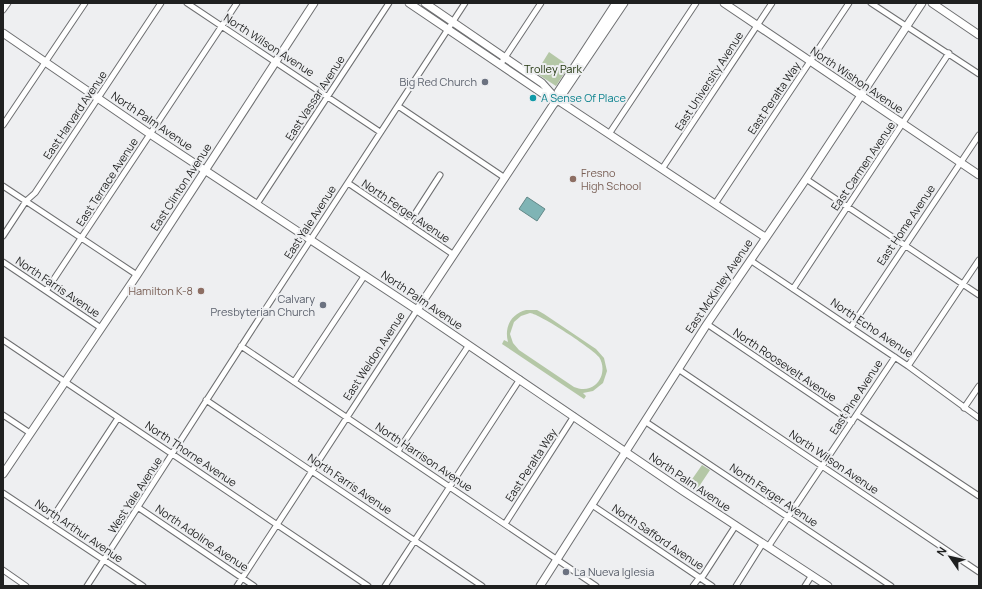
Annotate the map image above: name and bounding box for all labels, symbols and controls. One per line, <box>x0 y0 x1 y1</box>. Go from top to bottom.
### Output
street label: North Wilson Avenue <box>221 10 318 80</box>
street label: East University Avenue <box>671 28 747 133</box>
street label: North Wishon Avenue <box>808 43 907 117</box>
street label: East Vassar Avenue <box>281 52 348 143</box>
street label: East Peralta Way <box>744 58 803 137</box>
park label: Trolley Park <box>524 61 582 76</box>
street label: East Harvard Avenue <box>39 67 110 162</box>
place label: Big Red Church <box>399 74 477 89</box>
marker: Big Red Church <box>480 77 490 87</box>
street label: North Palm Avenue <box>109 88 196 154</box>
place label: A Sense Of Place <box>541 90 626 105</box>
marker: A Sense Of Place <box>528 93 538 103</box>
street label: East Carmen Avenue <box>827 118 898 213</box>
street label: East Terrace Avenue <box>72 134 141 229</box>
street label: East Clinton Avenue <box>147 140 215 233</box>
place label: Fresno High School <box>581 165 641 193</box>
marker: Fresno High School <box>568 174 578 184</box>
street label: North Ferger Avenue <box>359 175 454 246</box>
street label: East Home Avenue <box>873 181 939 268</box>
street label: East Yale Avenue <box>280 182 339 261</box>
street label: East McKinley Avenue <box>682 235 756 336</box>
street label: North Farris Avenue <box>13 253 104 321</box>
street label: North Palm Avenue <box>379 267 466 333</box>
place label: Hamilton K-8 <box>128 283 193 298</box>
marker: Hamilton K-8 <box>196 286 206 296</box>
place label: Calvary Presbyterian Church <box>210 291 315 319</box>
street label: North Echo Avenue <box>828 294 917 361</box>
marker: Calvary Presbyterian Church <box>318 300 328 310</box>
street label: East Weldon Avenue <box>339 308 408 403</box>
street label: North Roosevelt Avenue <box>731 324 840 405</box>
street label: East Pine Avenue <box>826 356 886 437</box>
street label: North Thorne Avenue <box>143 417 241 490</box>
street label: North Harrison Avenue <box>373 419 476 495</box>
street label: East Peralta Way <box>501 425 560 504</box>
street label: North Wilson Avenue <box>787 426 882 497</box>
street label: North Palm Avenue <box>647 449 734 515</box>
street label: North Farris Avenue <box>305 450 396 518</box>
street label: West Yale Avenue <box>104 453 165 536</box>
street label: North Ferger Avenue <box>727 459 822 530</box>
street label: North Arthur Avenue <box>32 495 127 566</box>
street label: North Safford Avenue <box>609 500 708 573</box>
street label: North Adoline Avenue <box>153 501 252 575</box>
north arrow <box>930 537 970 577</box>
text: N <box>933 544 950 559</box>
place label: La Nueva Iglesia <box>574 564 654 579</box>
marker: La Nueva Iglesia <box>561 567 571 577</box>

